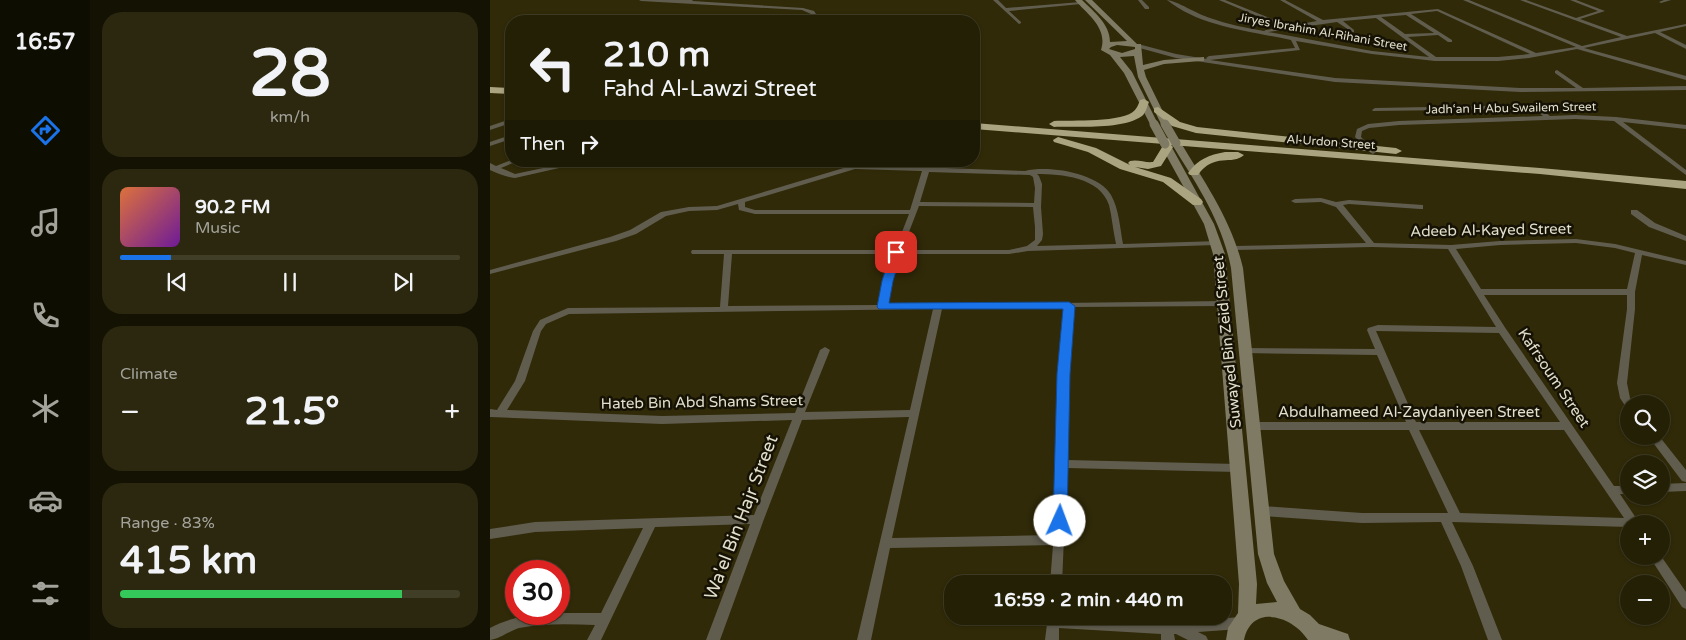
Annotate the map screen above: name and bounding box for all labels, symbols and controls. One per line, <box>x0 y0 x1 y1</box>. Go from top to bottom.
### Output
street label: Jiryes Ibrahim Al-Rihani Street <box>1237 10 1409 54</box>
text: 16:57 <box>15 29 75 55</box>
text: 210 m <box>603 34 710 76</box>
text: 28 <box>249 35 331 114</box>
icon: left <box>520 35 585 100</box>
text: Fahd Al-Lawzi Street <box>603 76 817 102</box>
street label: Jadh‘an H Abu Swailem Street <box>1426 100 1597 116</box>
text: km/h <box>270 107 310 127</box>
icon: directions <box>28 113 63 148</box>
icon: right <box>575 130 603 158</box>
street label: Al-Urdon Street <box>1286 132 1376 152</box>
text: Then <box>520 133 565 155</box>
text: 90.2 FM <box>195 196 271 218</box>
icon: music <box>28 205 63 240</box>
text: Music <box>195 218 240 238</box>
street label: Adeeb Al-Kayed Street <box>1410 220 1572 240</box>
pin <box>875 231 917 273</box>
icon: arrive <box>882 238 910 266</box>
street label: Suwayed Bin Zeid Street <box>1209 255 1245 429</box>
icon: previous <box>163 268 191 296</box>
icon: pause <box>276 268 304 296</box>
icon: next <box>389 268 417 296</box>
icon: phone <box>28 298 63 333</box>
street label: Kafrsoum Street <box>1514 325 1594 431</box>
text: Climate <box>120 364 178 384</box>
text: 21.5° <box>245 389 340 435</box>
icon: climate <box>28 391 63 426</box>
street label: Hateb Bin Abd Shams Street <box>601 391 804 413</box>
text: − <box>120 395 140 429</box>
text: + <box>444 395 460 429</box>
map controls <box>1620 395 1670 625</box>
button: search <box>1620 395 1670 445</box>
street label: Abdulhameed Al-Zaydaniyeen Street <box>1278 403 1540 421</box>
street label: Wa'el Bin Hajr Street <box>699 431 783 602</box>
button: layers <box>1620 455 1670 505</box>
icon: car <box>28 483 63 518</box>
position arrow <box>1033 494 1085 546</box>
text: Range · 83% <box>120 513 215 533</box>
button: + <box>1620 515 1670 565</box>
text: 415 km <box>120 538 257 584</box>
speed limit sign: 30 <box>505 560 570 625</box>
button: − <box>1620 575 1670 625</box>
icon: filters <box>28 576 63 611</box>
text: 16:59 · 2 min · 440 m <box>992 589 1184 611</box>

